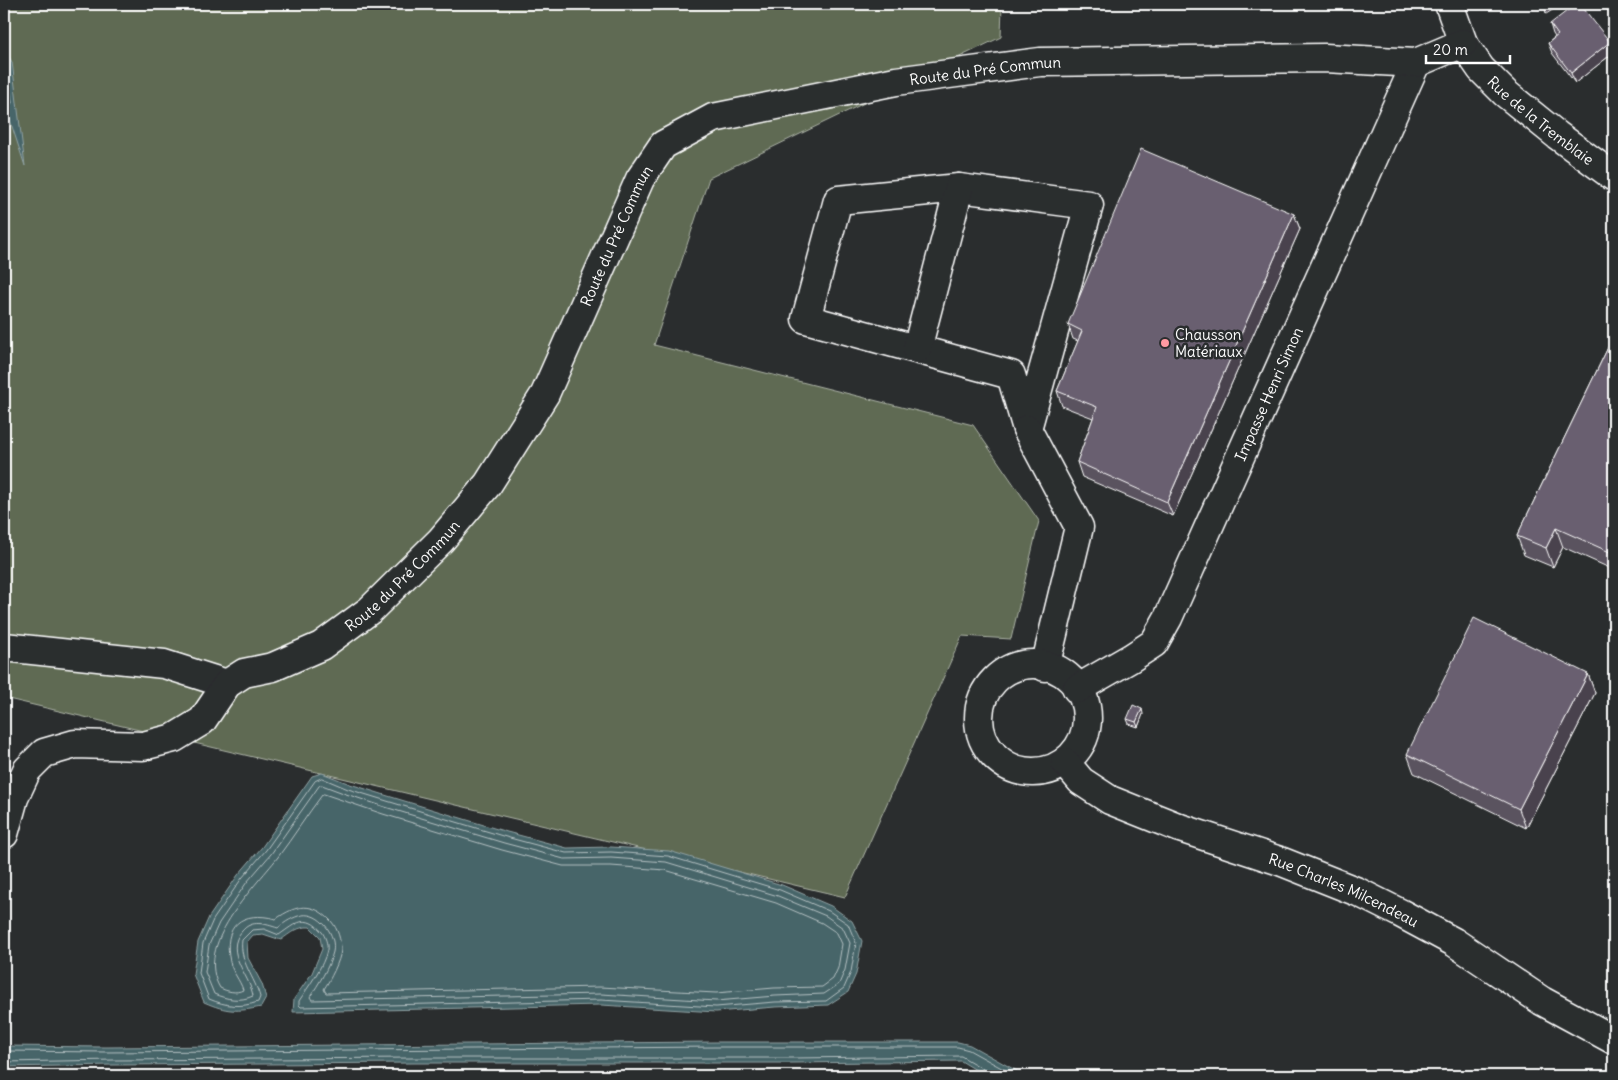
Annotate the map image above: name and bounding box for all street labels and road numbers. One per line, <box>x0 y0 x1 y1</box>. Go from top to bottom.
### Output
street label: Route du Pré Commun <box>908 52 1061 89</box>
street label: Rue de la Tremblaie <box>1484 72 1598 169</box>
street label: Route du Pré Commun <box>576 161 656 309</box>
street label: Impasse Henri Simon <box>1230 324 1307 464</box>
street label: Route du Pré Commun <box>341 516 464 635</box>
street label: Rue Charles Milcendeau <box>1266 848 1422 931</box>

